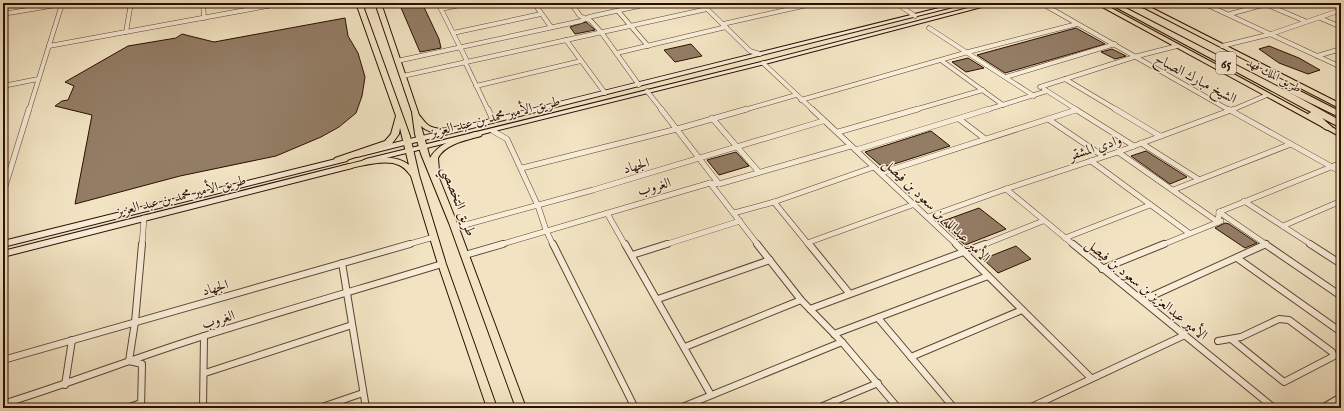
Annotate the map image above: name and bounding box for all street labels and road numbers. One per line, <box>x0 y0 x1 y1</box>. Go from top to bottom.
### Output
street label: الشيخ مبارك الصباح <box>1150 50 1240 111</box>
road number: 65 <box>1216 52 1236 74</box>
street label: طريق الملك فهد <box>1244 55 1304 96</box>
street label: طريق الأمير محمد بن عبد العزيز <box>426 90 562 142</box>
street label: وادي المشقر <box>1065 131 1125 167</box>
street label: الأمير عبدالله بن سعود بن فيصل <box>878 153 995 267</box>
street label: الجهاد <box>621 154 652 178</box>
street label: طريق التخصصي <box>433 164 480 240</box>
street label: طريق الأمير محمد بن عبد العزيز <box>112 169 248 221</box>
street label: الغروب <box>635 174 673 200</box>
street label: الأمير عبدالعزيز بن سعود بن فيصل <box>1081 233 1212 345</box>
street label: الجهاد <box>200 276 231 300</box>
street label: الغروب <box>199 306 237 334</box>

